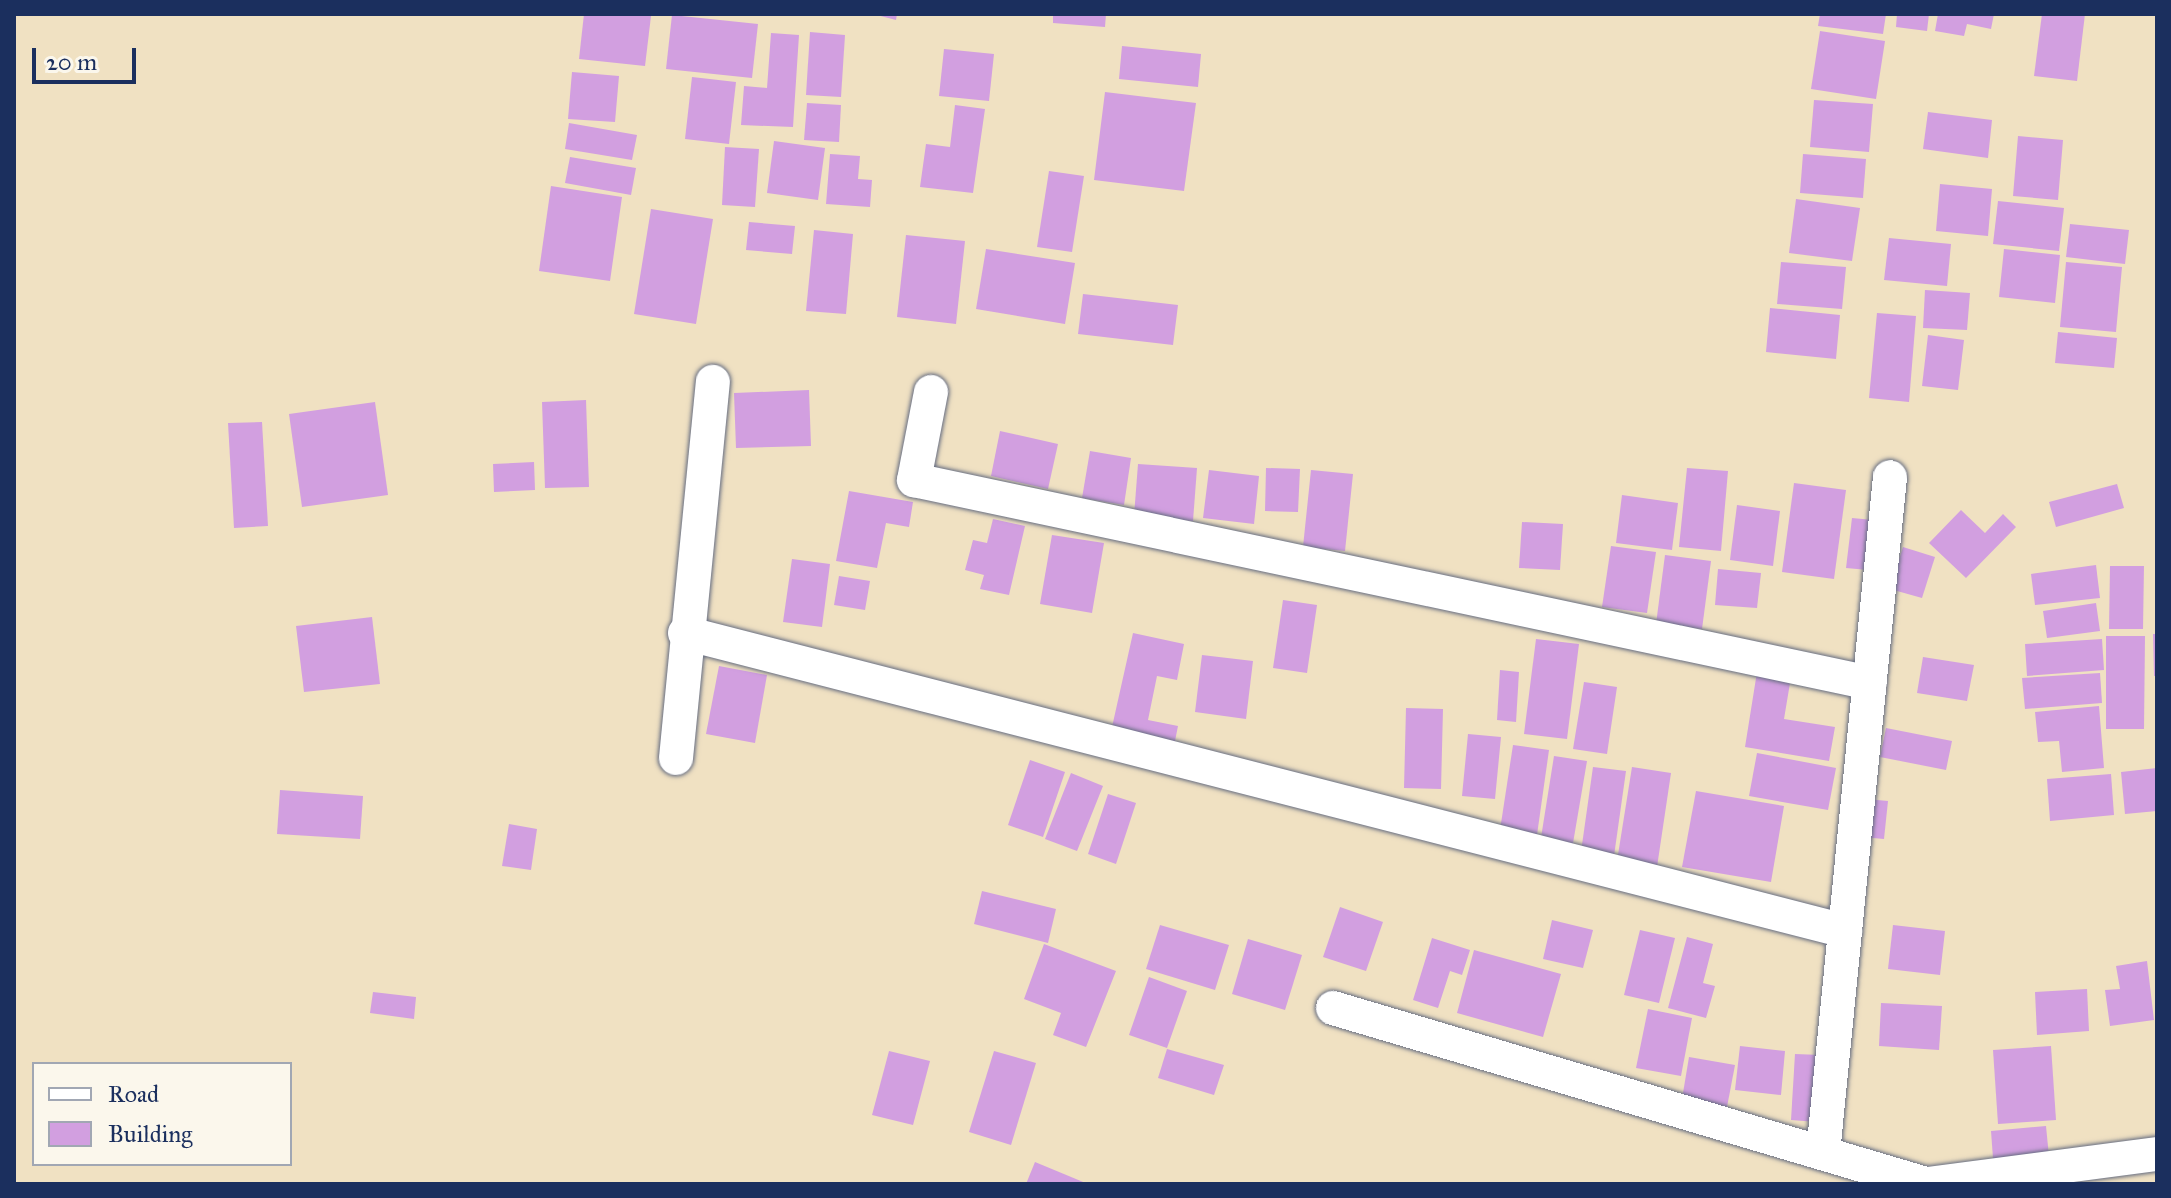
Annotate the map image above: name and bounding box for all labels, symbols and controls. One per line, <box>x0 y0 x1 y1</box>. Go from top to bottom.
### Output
scale bar <box>36 32 140 82</box>
text: 20 m <box>46 47 97 77</box>
legend <box>32 1062 292 1166</box>
text: Road <box>108 1079 159 1109</box>
text: Building <box>108 1119 193 1149</box>

